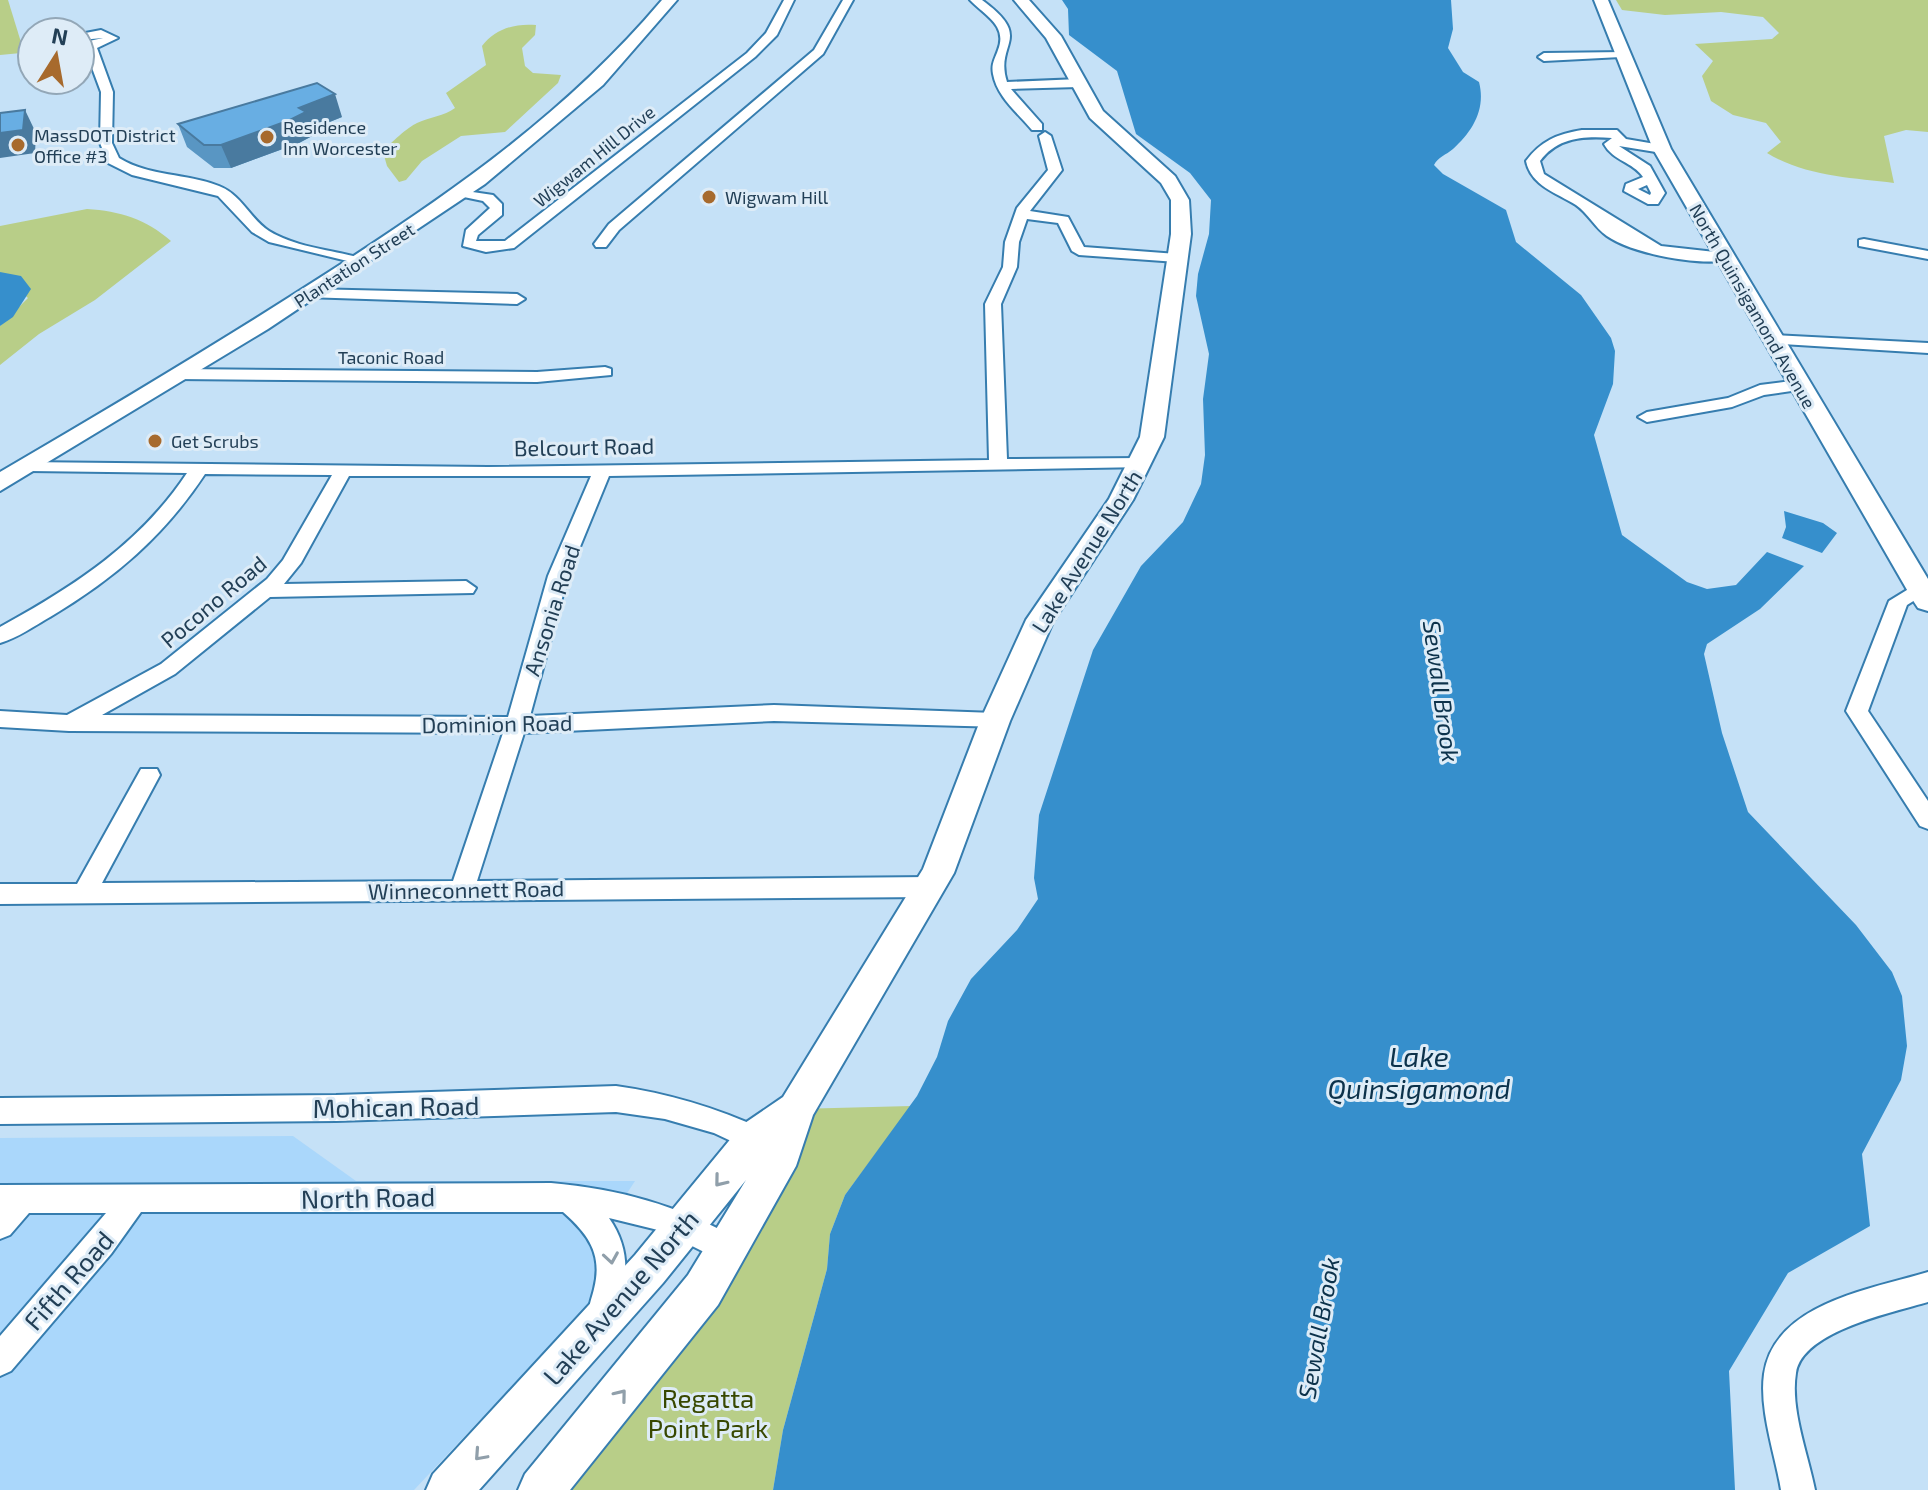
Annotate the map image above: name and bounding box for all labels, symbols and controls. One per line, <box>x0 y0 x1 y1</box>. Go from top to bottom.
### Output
north arrow <box>16 16 96 96</box>
text: N <box>50 21 70 50</box>
street label: Wigwam Hill Drive <box>529 100 659 212</box>
place label: Residence Inn Worcester <box>283 116 398 159</box>
place label: MassDOT District Office #3 <box>34 124 176 167</box>
marker: Residence Inn Worcester <box>258 128 276 146</box>
marker: MassDOT District Office #3 <box>9 136 27 154</box>
place label: Wigwam Hill <box>725 186 829 208</box>
marker: Wigwam Hill <box>700 188 718 206</box>
street label: North Quinsigamond Avenue <box>1685 200 1821 412</box>
street label: Plantation Street <box>290 218 418 312</box>
street label: Taconic Road <box>338 346 444 368</box>
place label: Get Scrubs <box>171 430 259 452</box>
marker: Get Scrubs <box>146 432 164 450</box>
street label: Belcourt Road <box>514 432 654 460</box>
street label: Lake Avenue North <box>1025 465 1147 637</box>
street label: Ansonia Road <box>518 541 584 679</box>
street label: Pocono Road <box>155 549 271 653</box>
water label: Sewall Brook <box>1418 618 1466 764</box>
street label: Dominion Road <box>421 709 573 737</box>
street label: Winneconnett Road <box>368 874 564 904</box>
water label: Lake Quinsigamond <box>1327 1039 1511 1105</box>
street label: Mohican Road <box>312 1089 480 1123</box>
one-way arrow <box>715 1172 730 1186</box>
street label: North Road <box>301 1180 435 1214</box>
street label: Lake Avenue North <box>536 1203 704 1391</box>
street label: Fifth Road <box>17 1224 119 1336</box>
one-way arrow <box>602 1251 619 1264</box>
water label: Sewall Brook <box>1291 1255 1345 1401</box>
park label: Regatta Point Park <box>648 1382 768 1443</box>
one-way arrow <box>612 1389 626 1404</box>
one-way arrow <box>475 1446 489 1461</box>

